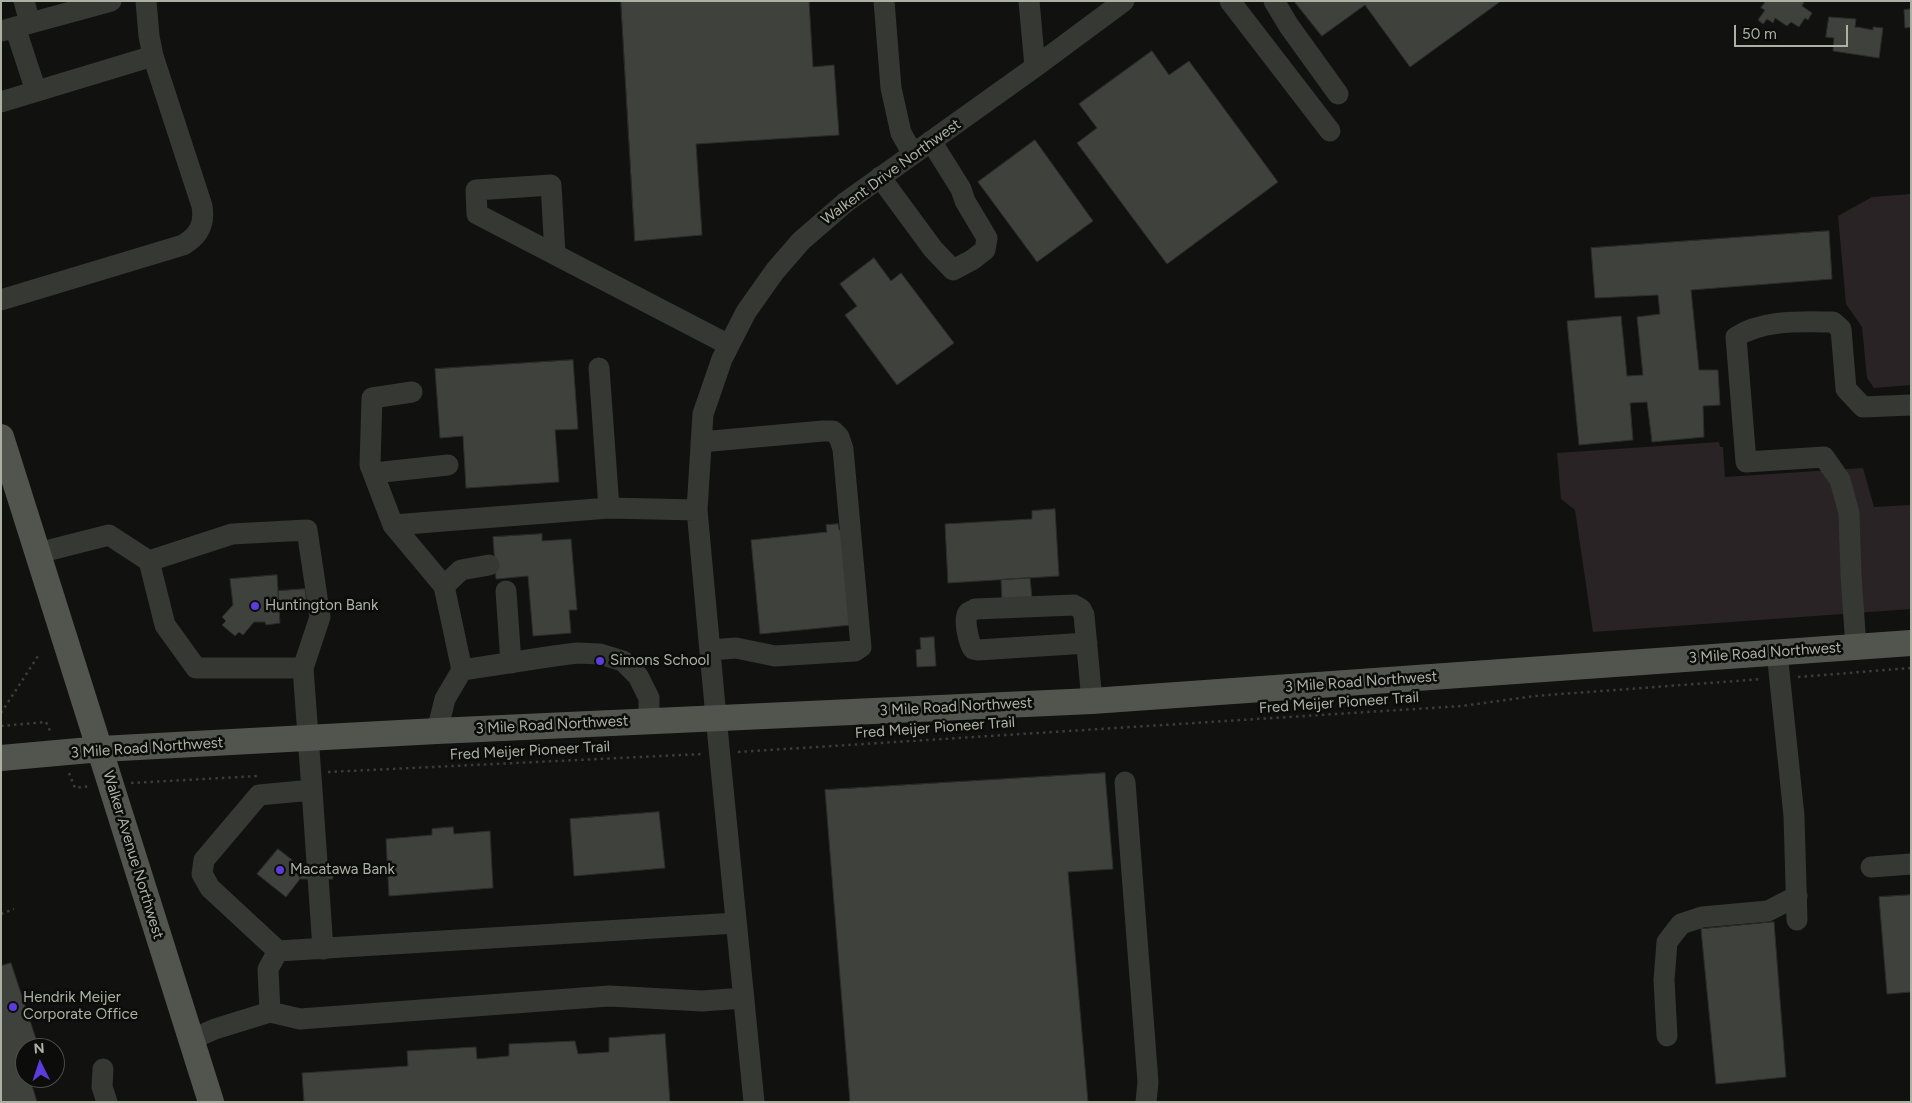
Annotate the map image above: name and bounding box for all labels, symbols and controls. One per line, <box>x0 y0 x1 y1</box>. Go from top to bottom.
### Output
scale bar <box>1737 15 1851 47</box>
text: 50 m <box>1742 25 1777 43</box>
street label: Walkent Drive Northwest <box>818 115 964 229</box>
place label: Huntington Bank <box>265 597 378 615</box>
marker: Huntington Bank <box>249 600 261 612</box>
street label: 3 Mile Road Northwest <box>1688 639 1842 667</box>
place label: Simons School <box>610 652 710 670</box>
marker: Simons School <box>594 655 606 667</box>
street label: 3 Mile Road Northwest <box>1284 668 1438 696</box>
street label: Fred Meijer Pioneer Trail <box>1258 688 1420 718</box>
street label: 3 Mile Road Northwest <box>879 694 1033 720</box>
street label: 3 Mile Road Northwest <box>475 712 629 738</box>
street label: Fred Meijer Pioneer Trail <box>854 713 1016 743</box>
street label: 3 Mile Road Northwest <box>70 734 224 762</box>
street label: Fred Meijer Pioneer Trail <box>449 738 611 764</box>
street label: Walker Avenue Northwest <box>99 769 167 941</box>
place label: Macatawa Bank <box>290 861 395 879</box>
marker: Macatawa Bank <box>274 864 286 876</box>
place label: Hendrik Meijer Corporate Office <box>23 989 138 1024</box>
marker: Hendrik Meijer Corporate Office <box>7 1001 19 1013</box>
north arrow <box>15 1038 65 1088</box>
text: N <box>33 1040 45 1057</box>

